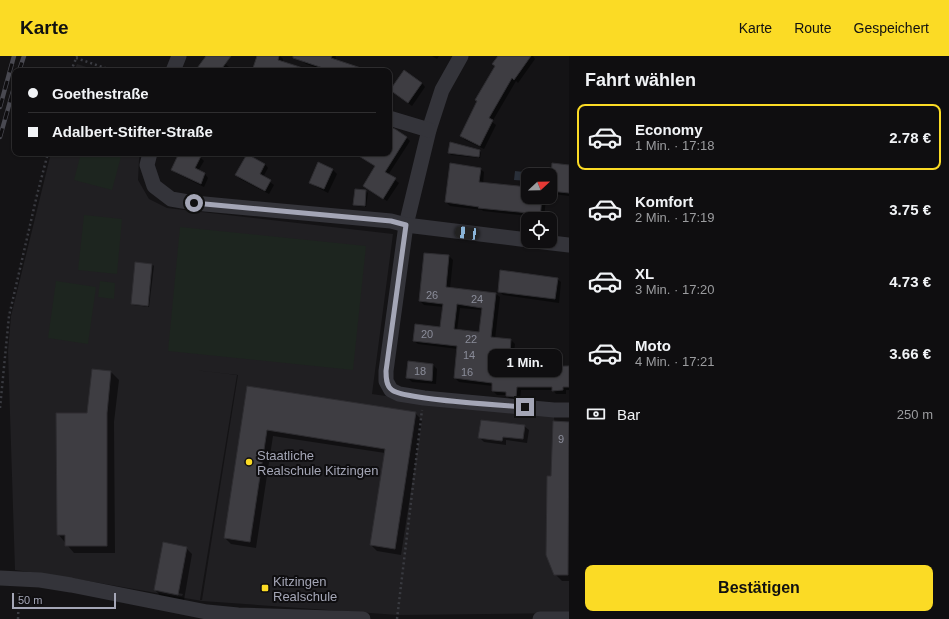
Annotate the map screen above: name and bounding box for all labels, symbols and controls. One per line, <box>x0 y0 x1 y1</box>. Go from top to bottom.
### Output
text: Karte <box>20 17 69 38</box>
text: Karte <box>739 20 772 36</box>
text: Route <box>794 20 832 36</box>
text: Gespeichert <box>854 20 929 36</box>
text: Fahrt wählen <box>585 70 696 90</box>
text: Goethestraße <box>52 85 149 102</box>
icon: car <box>587 119 623 155</box>
text: Economy <box>635 121 703 138</box>
text: Adalbert-Stifter-Straße <box>52 123 213 140</box>
text: 2.78 € <box>889 129 931 146</box>
text: 1 Min. · 17:18 <box>635 138 715 153</box>
north arrow <box>521 168 557 204</box>
map controls <box>521 168 557 248</box>
icon: car <box>587 191 623 227</box>
text: Komfort <box>635 193 693 210</box>
route start <box>185 194 203 212</box>
text: 3.75 € <box>889 201 931 218</box>
text: 2 Min. · 17:19 <box>635 210 715 225</box>
button: locate <box>521 212 557 248</box>
car <box>454 226 480 240</box>
icon: car <box>587 263 623 299</box>
text: XL <box>635 265 654 282</box>
text: 4.73 € <box>889 273 931 290</box>
text: 3 Min. · 17:20 <box>635 282 715 297</box>
house number: 26 <box>426 289 438 301</box>
house number: 24 <box>471 293 483 305</box>
house number: 20 <box>421 328 433 340</box>
house number: 22 <box>465 333 477 345</box>
icon: car <box>587 335 623 371</box>
text: Moto <box>635 337 671 354</box>
text: 3.66 € <box>889 345 931 362</box>
house number: 14 <box>463 349 475 361</box>
callout: 1 Min. <box>488 349 562 377</box>
text: 4 Min. · 17:21 <box>635 354 715 369</box>
text: 1 Min. <box>507 355 543 370</box>
house number: 18 <box>414 365 426 377</box>
house number: 16 <box>461 366 473 378</box>
route end <box>516 398 534 416</box>
icon: cash <box>585 403 607 425</box>
text: Bar <box>617 406 640 423</box>
text: 250 m <box>897 407 933 422</box>
house number: 9 <box>558 433 564 445</box>
place label: Staatliche Realschule Kitzingen <box>257 448 378 478</box>
marker: Staatliche Realschule Kitzingen <box>244 457 254 467</box>
button: Bestätigen <box>585 565 933 611</box>
place label: Kitzingen Realschule <box>273 574 337 604</box>
marker: Kitzingen Realschule <box>260 583 270 593</box>
scale bar <box>12 591 116 610</box>
text: 50 m <box>18 594 42 606</box>

